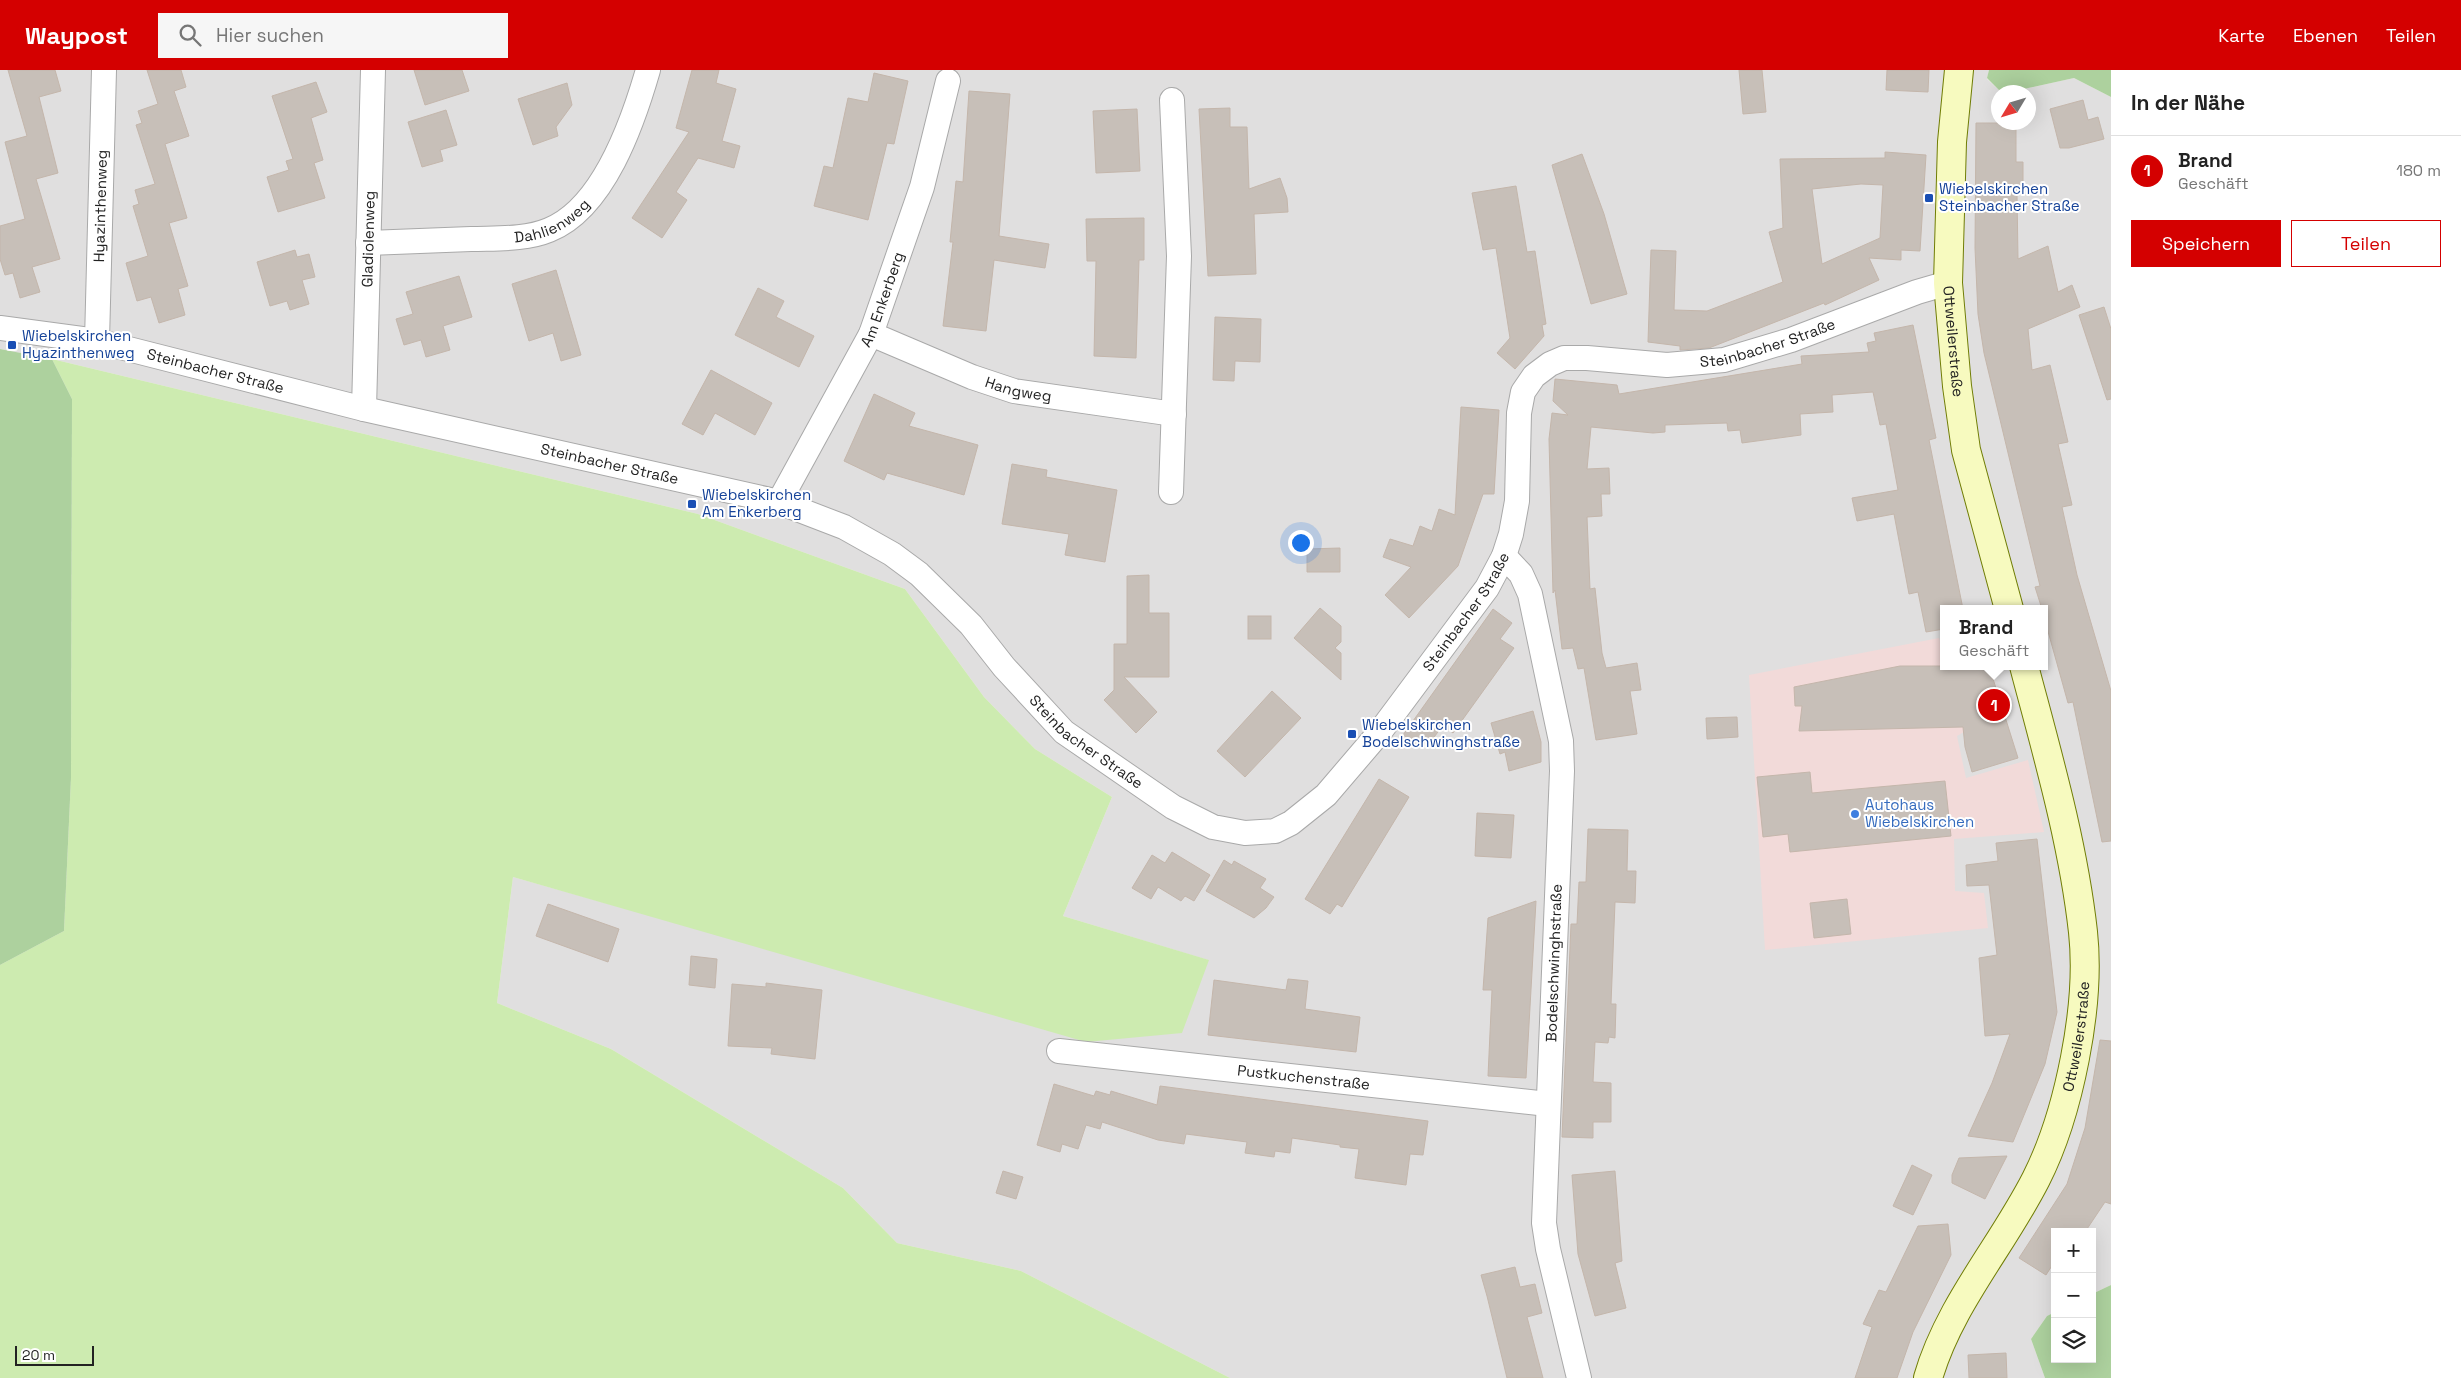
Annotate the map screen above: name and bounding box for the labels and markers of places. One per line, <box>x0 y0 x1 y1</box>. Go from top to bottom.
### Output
place label: Wiebelskirchen Steinbacher Straße <box>1939 179 2080 215</box>
marker: Wiebelskirchen Steinbacher Straße <box>1923 192 1935 204</box>
place label: Wiebelskirchen Hyazinthenweg <box>22 326 135 362</box>
marker: Wiebelskirchen Hyazinthenweg <box>6 339 18 351</box>
place label: Wiebelskirchen Am Enkerberg <box>702 485 811 521</box>
marker: Wiebelskirchen Am Enkerberg <box>686 498 698 510</box>
pin: 1 <box>1978 686 2010 724</box>
place label: Wiebelskirchen Bodelschwinghstraße <box>1362 715 1520 751</box>
marker: Wiebelskirchen Bodelschwinghstraße <box>1346 728 1358 740</box>
place label: Autohaus Wiebelskirchen <box>1865 795 1974 831</box>
marker: Autohaus Wiebelskirchen <box>1849 808 1861 820</box>

